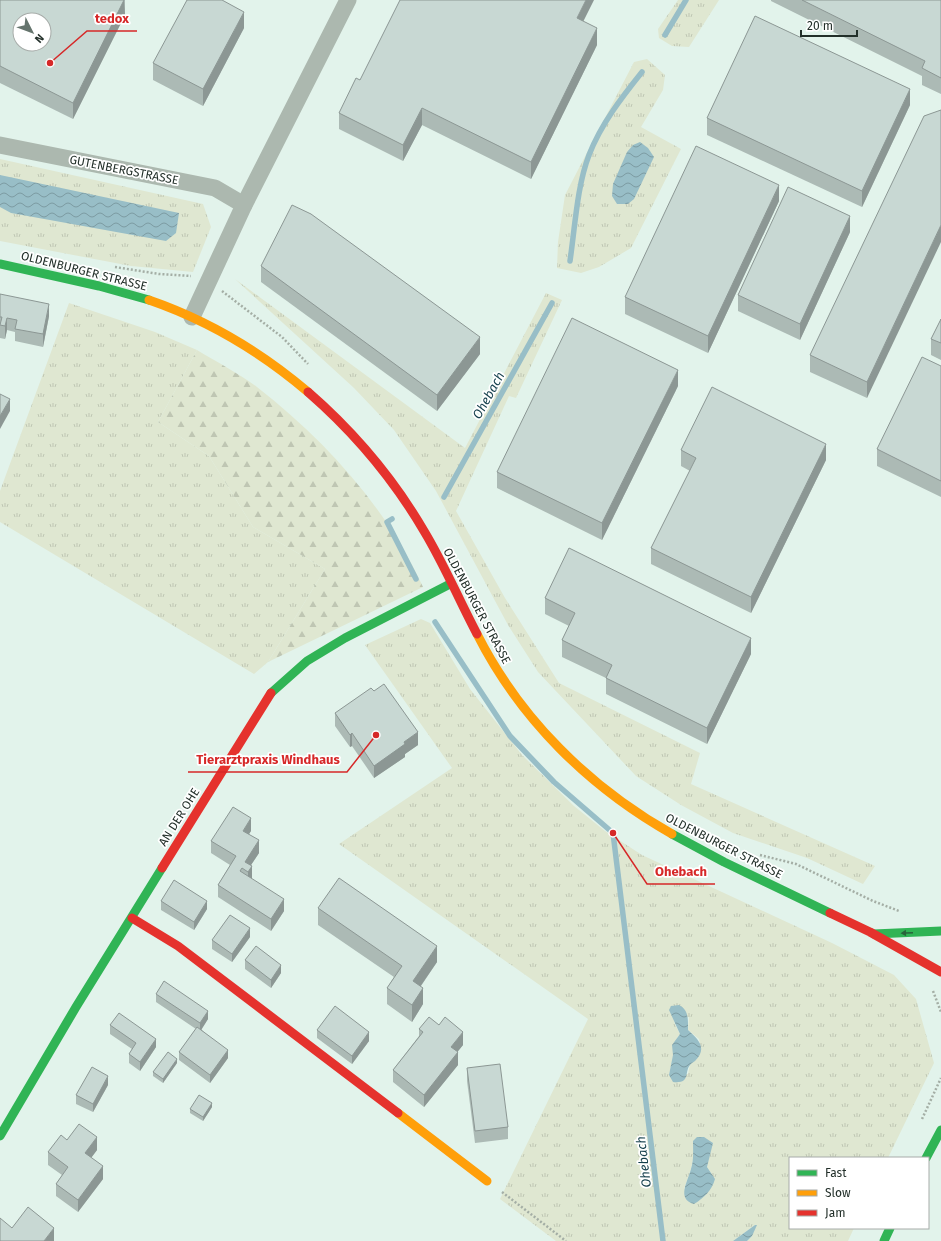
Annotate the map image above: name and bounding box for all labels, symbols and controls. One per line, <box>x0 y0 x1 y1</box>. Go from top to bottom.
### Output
callout: tedox <box>87 6 137 31</box>
text: tedox <box>95 11 129 26</box>
north arrow <box>12 12 52 52</box>
scale bar <box>801 12 857 38</box>
text: 20 m <box>807 19 833 33</box>
text: N <box>32 31 46 45</box>
street label: GUTENBERGSTRASSE <box>68 153 180 187</box>
street label: OLDENBURGER STRASSE <box>20 249 148 293</box>
water label: Ohebach <box>469 369 508 422</box>
street label: OLDENBURGER STRASSE <box>440 546 514 666</box>
callout: Tierarztpraxis Windhaus <box>188 747 347 772</box>
text: Tierarztpraxis Windhaus <box>196 752 340 767</box>
street label: AN DER OHE <box>156 785 202 849</box>
street label: OLDENBURGER STRASSE <box>663 810 785 882</box>
callout: Ohebach <box>647 859 715 884</box>
text: Ohebach <box>655 864 707 879</box>
one-way arrow <box>901 929 913 936</box>
water label: Ohebach <box>633 1135 654 1189</box>
legend <box>789 1157 929 1229</box>
text: Fast <box>825 1166 847 1180</box>
text: Slow <box>825 1186 851 1200</box>
text: Jam <box>825 1206 845 1220</box>

